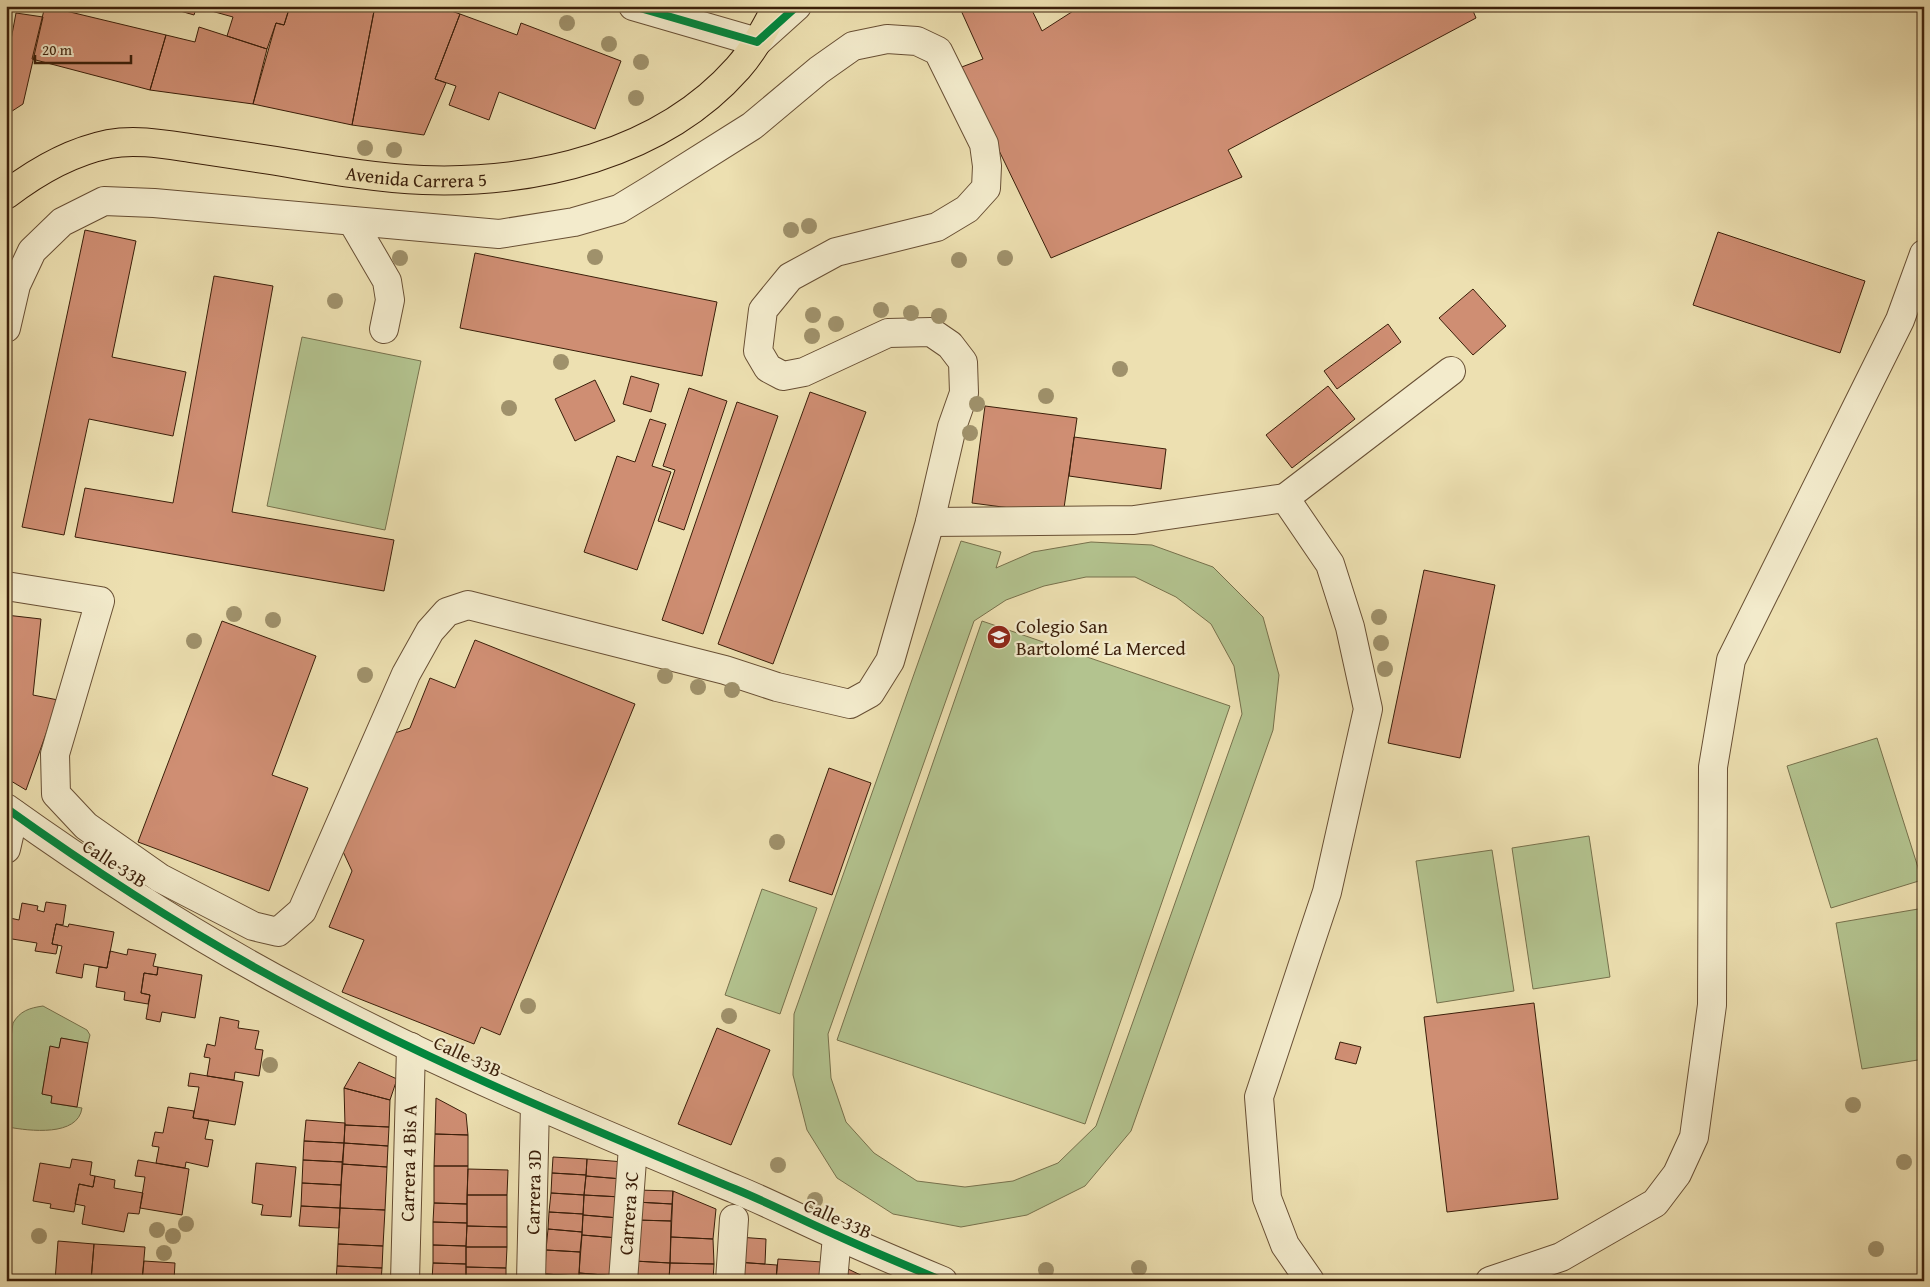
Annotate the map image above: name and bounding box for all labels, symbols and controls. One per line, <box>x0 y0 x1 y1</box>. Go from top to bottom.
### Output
scale bar <box>35 32 131 64</box>
text: 20 m <box>42 39 73 60</box>
street label: Avenida Carrera 5 <box>344 158 488 194</box>
place label: Colegio San Bartolomé La Merced <box>1016 612 1186 662</box>
school or university icon: Colegio San Bartolomé La Merced <box>986 624 1012 650</box>
street label: Calle 33B <box>77 832 153 894</box>
street label: Calle 33B <box>429 1028 507 1084</box>
street label: Carrera 4 Bis A <box>393 1104 424 1222</box>
street label: Carrera 3D <box>518 1149 548 1235</box>
street label: Carrera 3C <box>611 1170 645 1256</box>
street label: Calle 33B <box>799 1191 877 1245</box>

